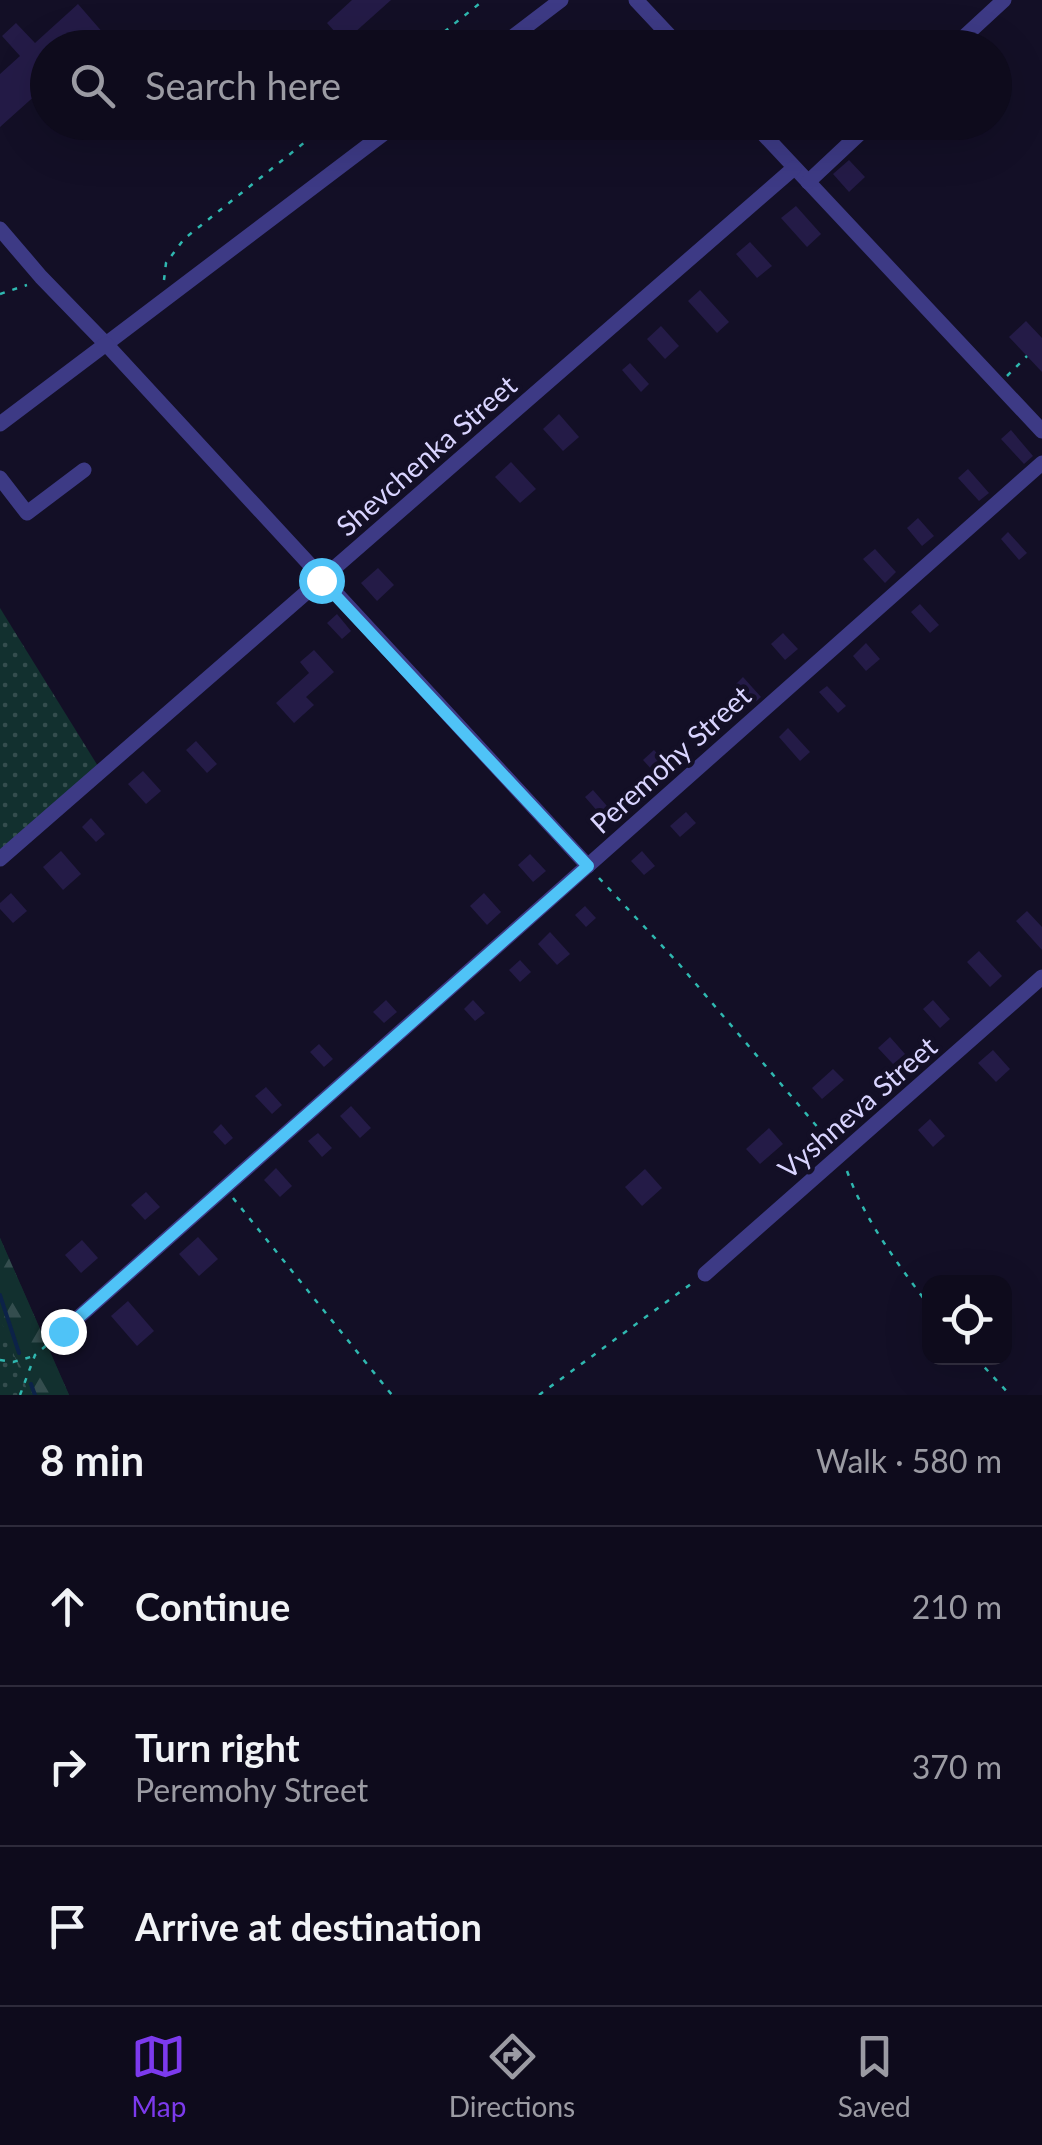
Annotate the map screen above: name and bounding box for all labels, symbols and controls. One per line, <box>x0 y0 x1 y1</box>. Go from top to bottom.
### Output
search box <box>30 30 1012 140</box>
icon: search <box>65 58 120 113</box>
text: Search here <box>145 62 341 108</box>
street label: Shevchenka Street <box>329 368 523 542</box>
route start <box>299 558 345 604</box>
street label: Peremohy Street <box>583 678 757 840</box>
street label: Vyshneva Street <box>771 1029 943 1185</box>
map controls <box>922 1275 1012 1365</box>
button: locate <box>922 1275 1012 1365</box>
route end <box>41 1309 87 1355</box>
text: 8 min <box>40 1435 144 1485</box>
text: Walk · 580 m <box>816 1441 1002 1480</box>
icon: ahead <box>40 1579 95 1634</box>
text: Continue <box>135 1583 290 1629</box>
text: 210 m <box>912 1587 1002 1626</box>
text: Turn right <box>135 1724 300 1770</box>
icon: right <box>40 1739 95 1794</box>
text: 370 m <box>912 1747 1002 1786</box>
text: Peremohy Street <box>135 1770 368 1809</box>
icon: arrive <box>40 1899 95 1954</box>
text: Arrive at destination <box>135 1903 482 1949</box>
tab: Map <box>131 2029 186 2123</box>
tab: Directions <box>449 2029 575 2123</box>
tab: Saved <box>838 2029 911 2123</box>

